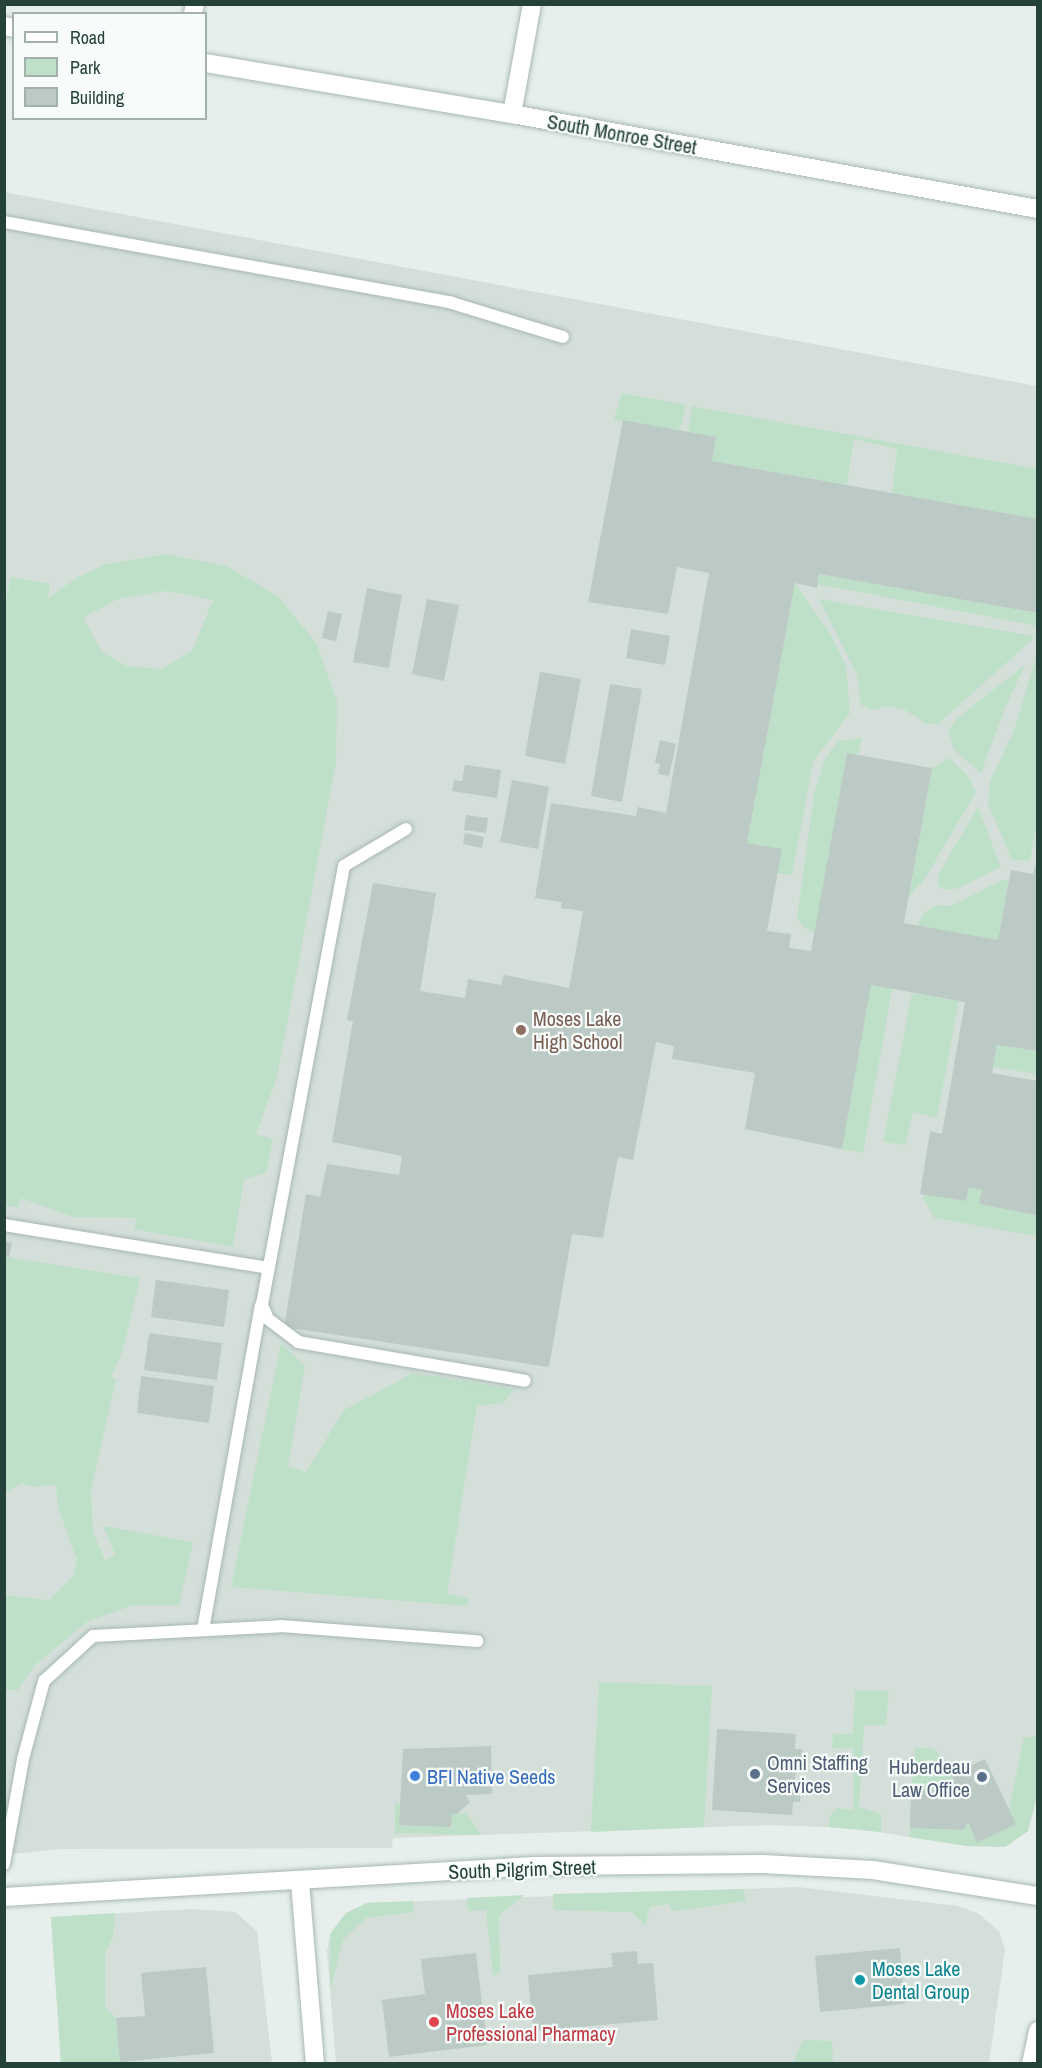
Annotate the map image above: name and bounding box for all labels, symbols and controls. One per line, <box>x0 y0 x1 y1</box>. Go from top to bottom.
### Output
legend <box>12 12 207 120</box>
text: Road <box>70 25 105 50</box>
text: Park <box>70 55 100 80</box>
text: Building <box>70 85 124 110</box>
street label: South Monroe Street <box>545 109 699 159</box>
place label: Moses Lake High School <box>533 1006 622 1053</box>
marker: Moses Lake High School <box>514 1023 528 1037</box>
place label: Omni Staffing Services <box>767 1750 868 1797</box>
place label: Huberdeau Law Office <box>889 1754 970 1801</box>
place label: BFI Native Seeds <box>427 1764 556 1788</box>
marker: Omni Staffing Services <box>748 1767 762 1781</box>
marker: BFI Native Seeds <box>408 1769 422 1783</box>
marker: Huberdeau Law Office <box>975 1770 989 1784</box>
street label: South Pilgrim Street <box>448 1854 596 1884</box>
place label: Moses Lake Dental Group <box>872 1956 970 2003</box>
marker: Moses Lake Dental Group <box>853 1973 867 1987</box>
place label: Moses Lake Professional Pharmacy <box>446 1998 616 2045</box>
marker: Moses Lake Professional Pharmacy <box>427 2015 441 2029</box>

